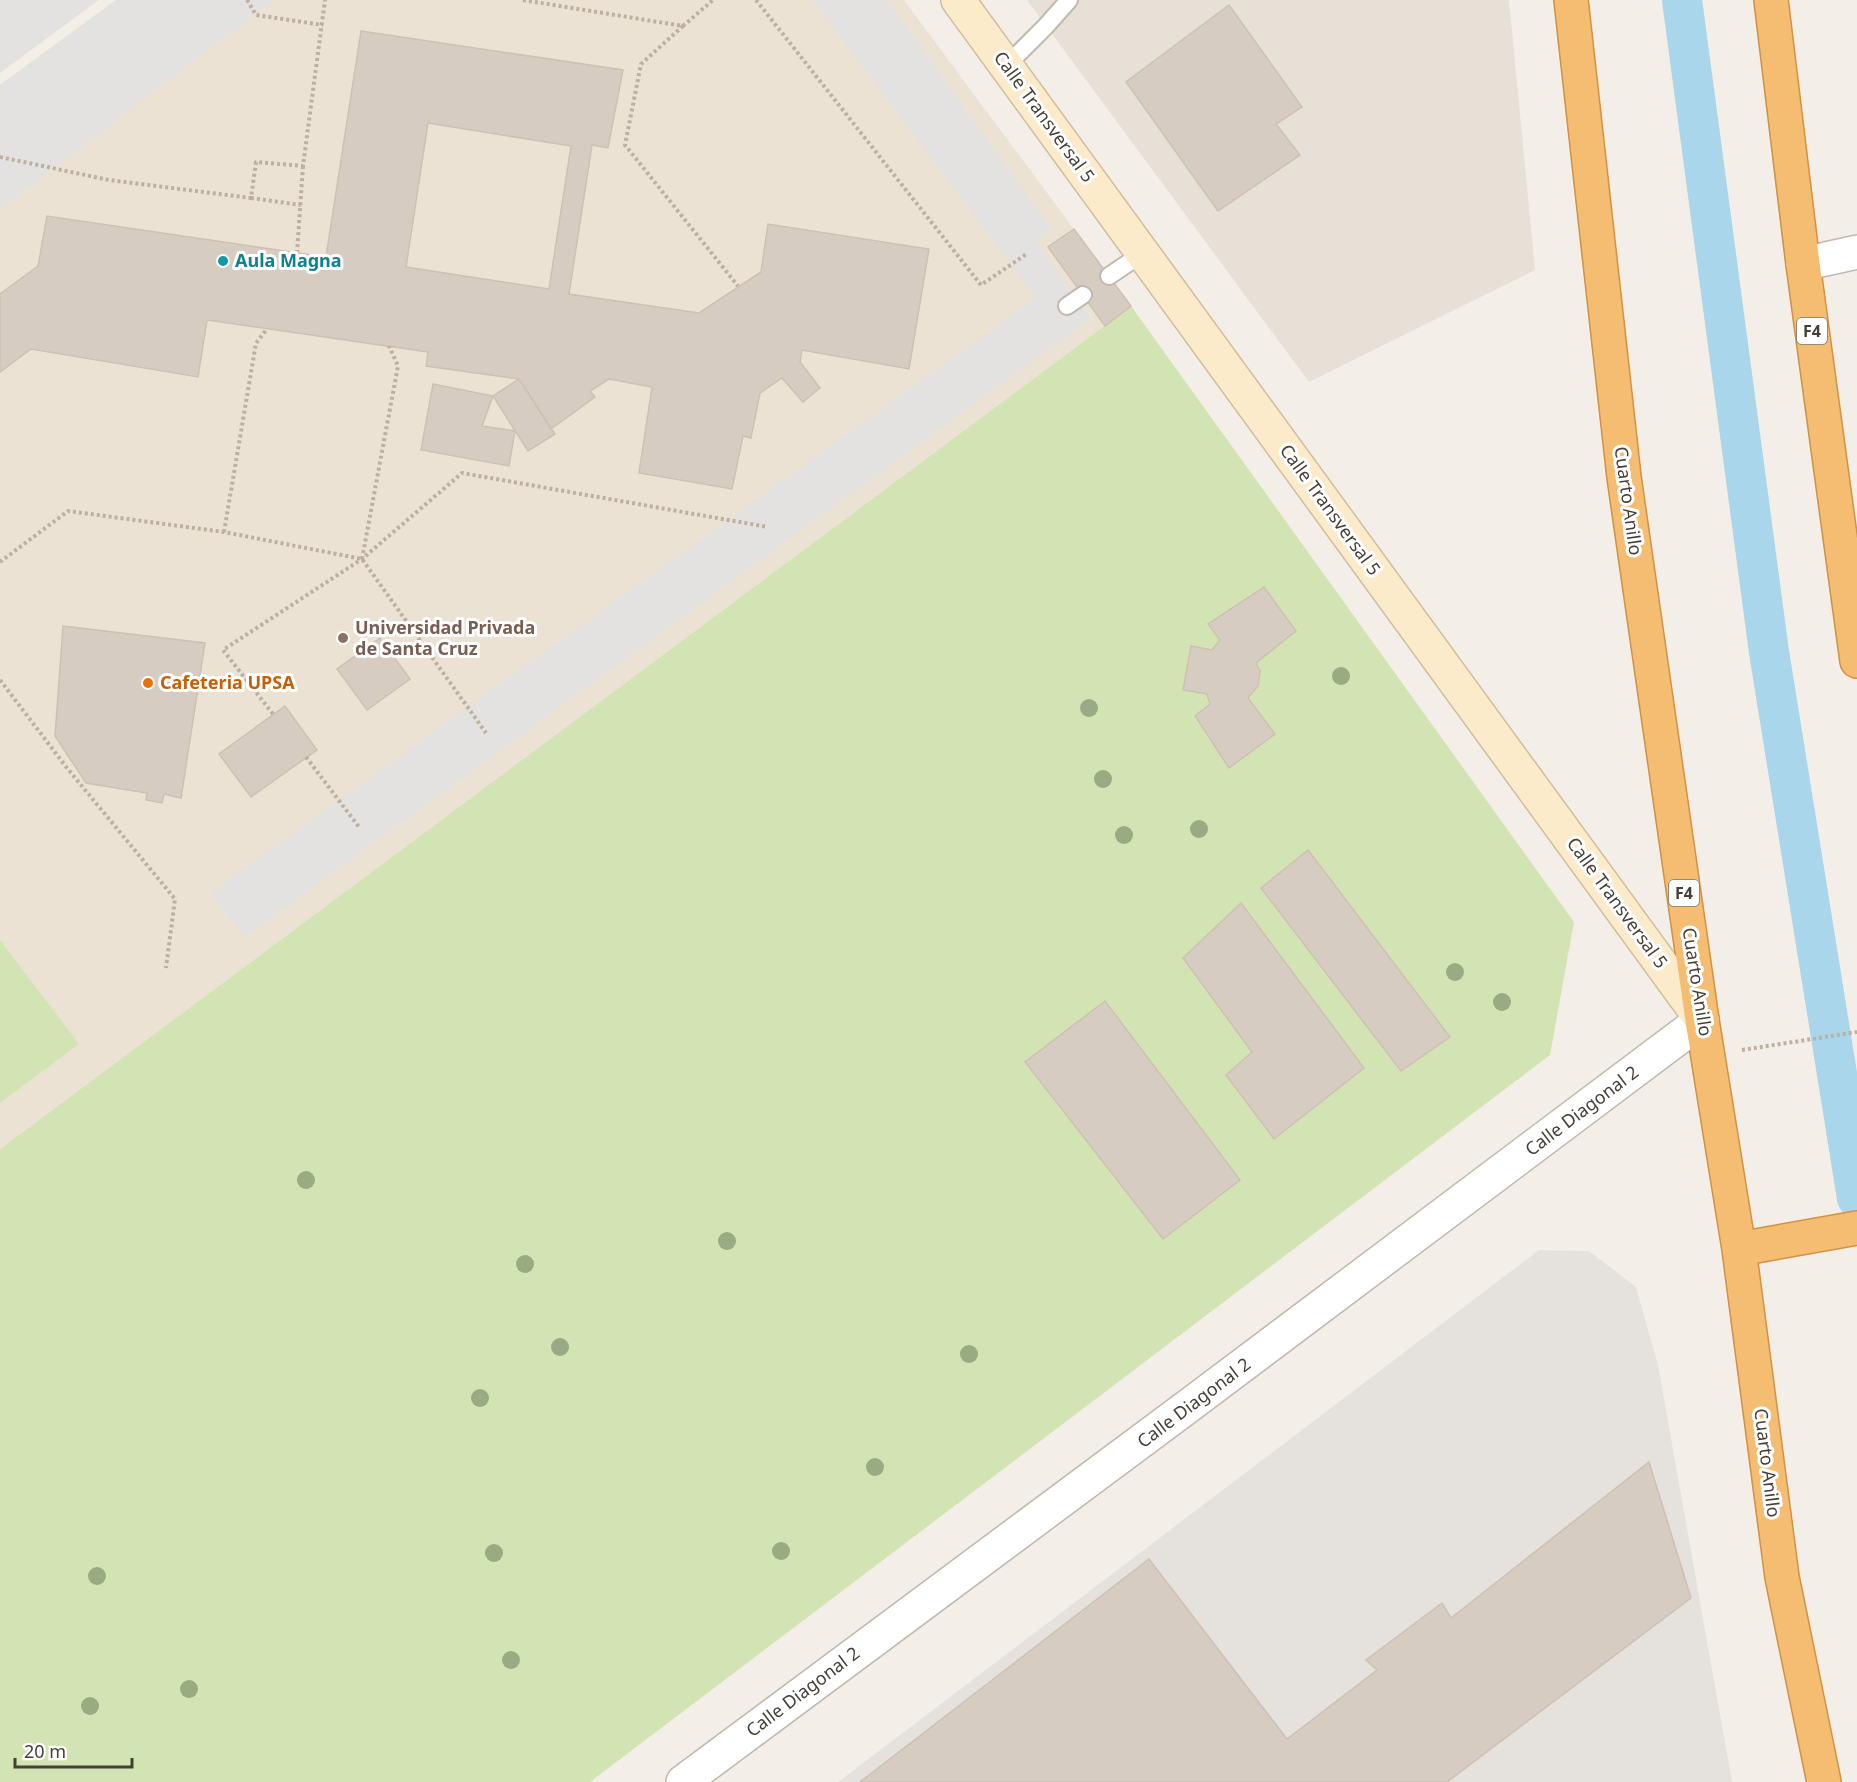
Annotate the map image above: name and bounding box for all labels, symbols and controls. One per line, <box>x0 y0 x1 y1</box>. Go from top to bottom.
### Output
street label: Calle Transversal 5 <box>989 46 1101 187</box>
place label: Aula Magna <box>235 248 342 272</box>
marker: Aula Magna <box>216 254 230 268</box>
road number: F4 <box>1797 318 1827 344</box>
street label: Calle Transversal 5 <box>1275 439 1387 580</box>
street label: Cuarto Anillo <box>1609 445 1648 557</box>
place label: Universidad Privada de Santa Cruz <box>355 615 535 660</box>
marker: Universidad Privada de Santa Cruz <box>336 631 350 645</box>
place label: Cafeteria UPSA <box>160 670 295 694</box>
marker: Cafeteria UPSA <box>141 676 155 690</box>
street label: Calle Transversal 5 <box>1562 832 1674 973</box>
road number: F4 <box>1669 880 1699 906</box>
street label: Cuarto Anillo <box>1678 926 1718 1038</box>
street label: Calle Diagonal 2 <box>1520 1060 1643 1161</box>
street label: Calle Diagonal 2 <box>1132 1352 1255 1453</box>
street label: Cuarto Anillo <box>1749 1407 1787 1519</box>
street label: Calle Diagonal 2 <box>741 1641 864 1742</box>
scale bar <box>15 1731 132 1769</box>
text: 20 m <box>24 1739 66 1763</box>

